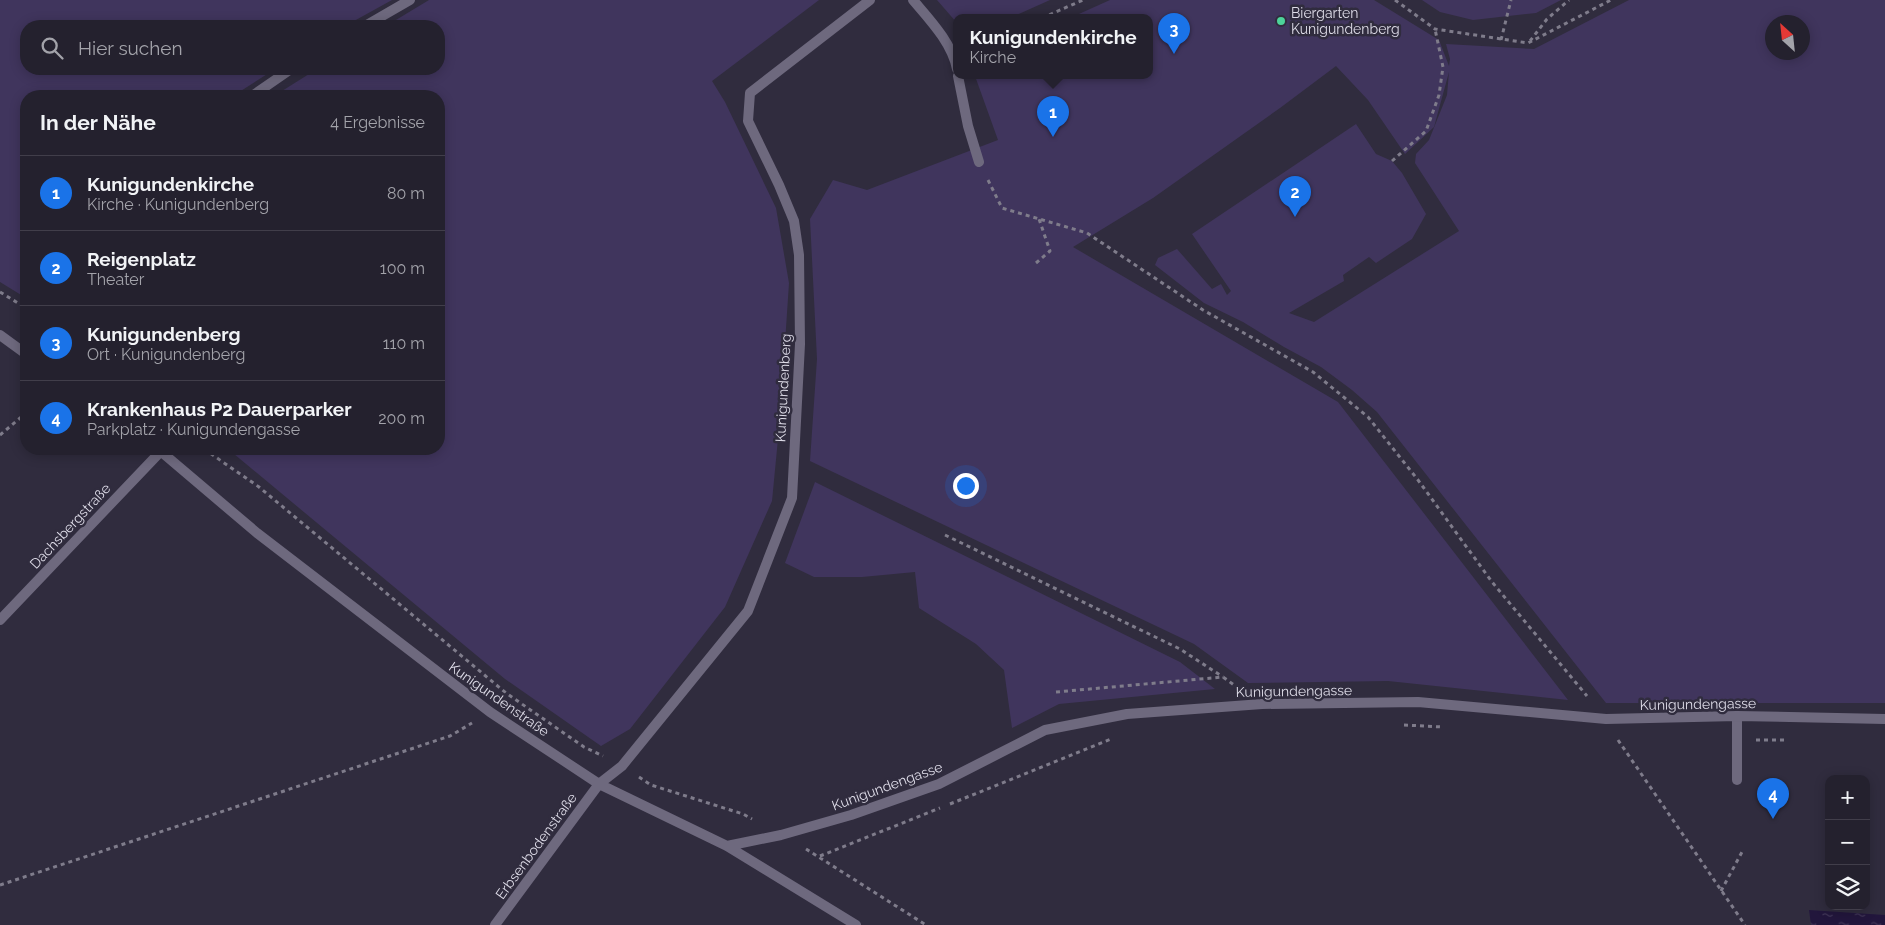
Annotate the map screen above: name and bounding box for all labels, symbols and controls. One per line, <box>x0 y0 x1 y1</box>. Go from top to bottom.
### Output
place label: Biergarten Kunigundenberg <box>1291 5 1400 37</box>
pin: 3 <box>1158 13 1190 54</box>
popup <box>953 14 1153 79</box>
marker: Biergarten Kunigundenberg <box>1275 15 1287 27</box>
north arrow <box>1765 15 1810 60</box>
search box <box>20 20 445 75</box>
text: Kunigundenkirche <box>969 26 1137 48</box>
icon: search <box>38 34 66 62</box>
text: Hier suchen <box>78 37 183 59</box>
text: Kirche <box>969 48 1016 67</box>
pin: 1 <box>1037 96 1069 137</box>
text: In der Nähe <box>40 110 156 135</box>
text: 4 Ergebnisse <box>330 113 425 132</box>
text: Kunigundenkirche <box>87 173 254 195</box>
pin: 2 <box>1279 176 1311 217</box>
text: 1 <box>52 184 60 203</box>
text: 80 m <box>387 184 425 203</box>
text: Kirche · Kunigundenberg <box>87 195 269 214</box>
text: Reigenplatz <box>87 248 196 270</box>
text: 2 <box>51 259 61 278</box>
text: 100 m <box>380 259 425 278</box>
text: Theater <box>87 270 144 289</box>
text: Kunigundenberg <box>87 323 241 345</box>
street label: Kunigundenberg <box>772 333 794 443</box>
text: 3 <box>52 334 60 353</box>
text: 110 m <box>383 334 425 353</box>
text: Ort · Kunigundenberg <box>87 345 245 364</box>
text: Krankenhaus P2 Dauerparker <box>87 398 352 420</box>
text: 4 <box>51 409 61 428</box>
text: 200 m <box>378 409 425 428</box>
text: Parkplatz · Kunigundengasse <box>87 420 300 439</box>
your location <box>953 473 979 499</box>
street label: Dachsbergstraße <box>27 480 113 572</box>
street label: Kunigundenstraße <box>446 658 552 740</box>
street label: Kunigundengasse <box>1236 682 1352 700</box>
street label: Kunigundengasse <box>1640 695 1756 713</box>
street label: Kunigundengasse <box>830 759 944 813</box>
map controls <box>1825 775 1870 910</box>
button: + <box>1825 775 1870 820</box>
pin: 4 <box>1757 778 1789 819</box>
street label: Erbsenbodenstraße <box>492 790 580 902</box>
button: − <box>1825 820 1870 865</box>
button: layers <box>1825 865 1870 910</box>

